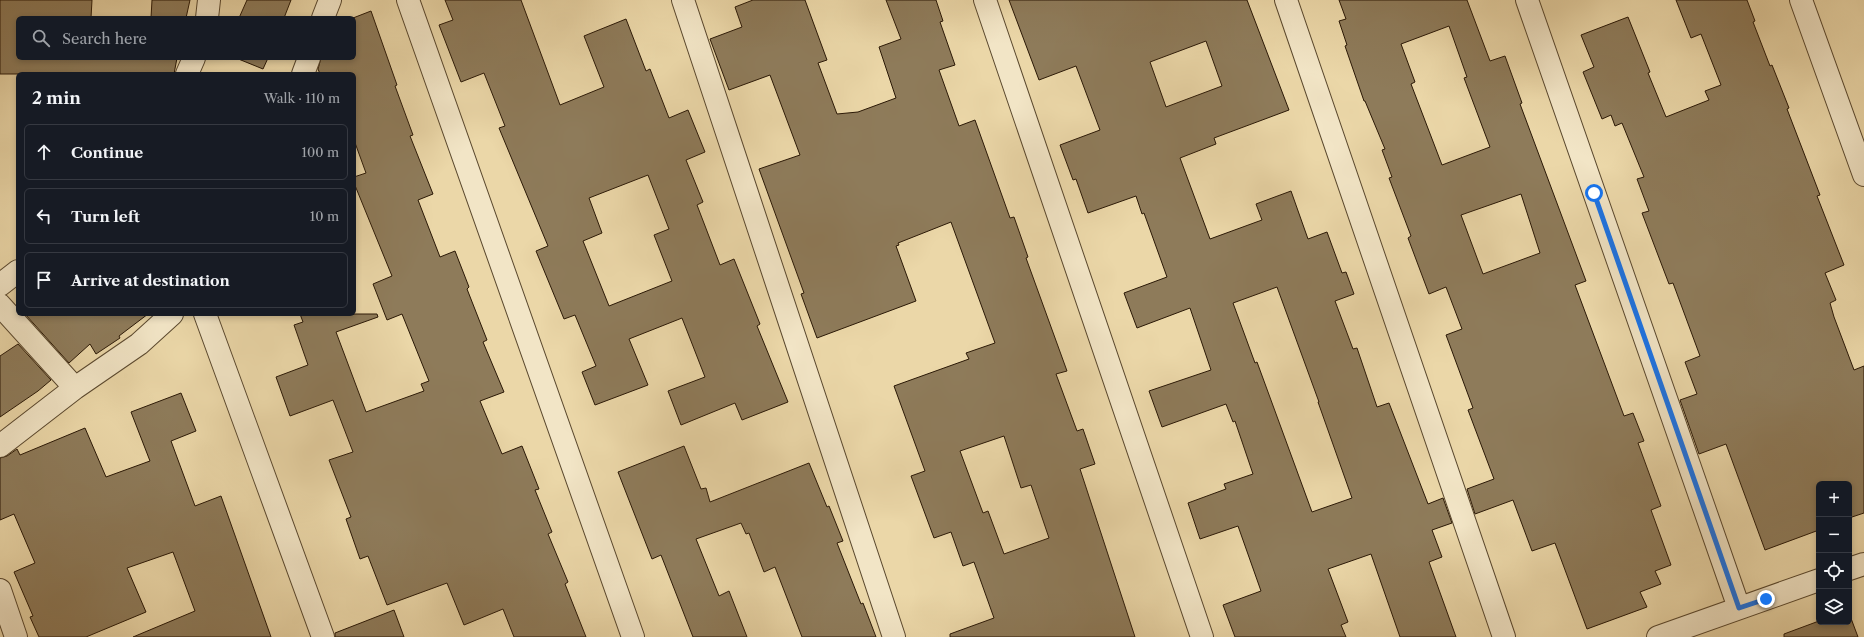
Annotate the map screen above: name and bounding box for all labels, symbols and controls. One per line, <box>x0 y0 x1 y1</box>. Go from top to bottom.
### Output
search box <box>16 16 356 60</box>
icon: search <box>30 27 52 49</box>
text: Search here <box>62 29 147 48</box>
text: 2 min <box>32 88 81 108</box>
text: Walk · 110 m <box>264 90 340 106</box>
icon: ahead <box>33 141 55 163</box>
text: Continue <box>71 143 143 162</box>
text: 100 m <box>301 144 339 160</box>
route start <box>1585 184 1603 202</box>
icon: left <box>33 205 55 227</box>
text: Turn left <box>71 207 140 226</box>
text: 10 m <box>310 208 339 224</box>
icon: arrive <box>33 269 55 291</box>
text: Arrive at destination <box>71 271 230 290</box>
map controls <box>1816 481 1852 625</box>
button: + <box>1816 481 1852 517</box>
button: − <box>1816 517 1852 553</box>
button: locate <box>1816 553 1852 589</box>
button: layers <box>1816 589 1852 625</box>
route end <box>1757 590 1775 608</box>

